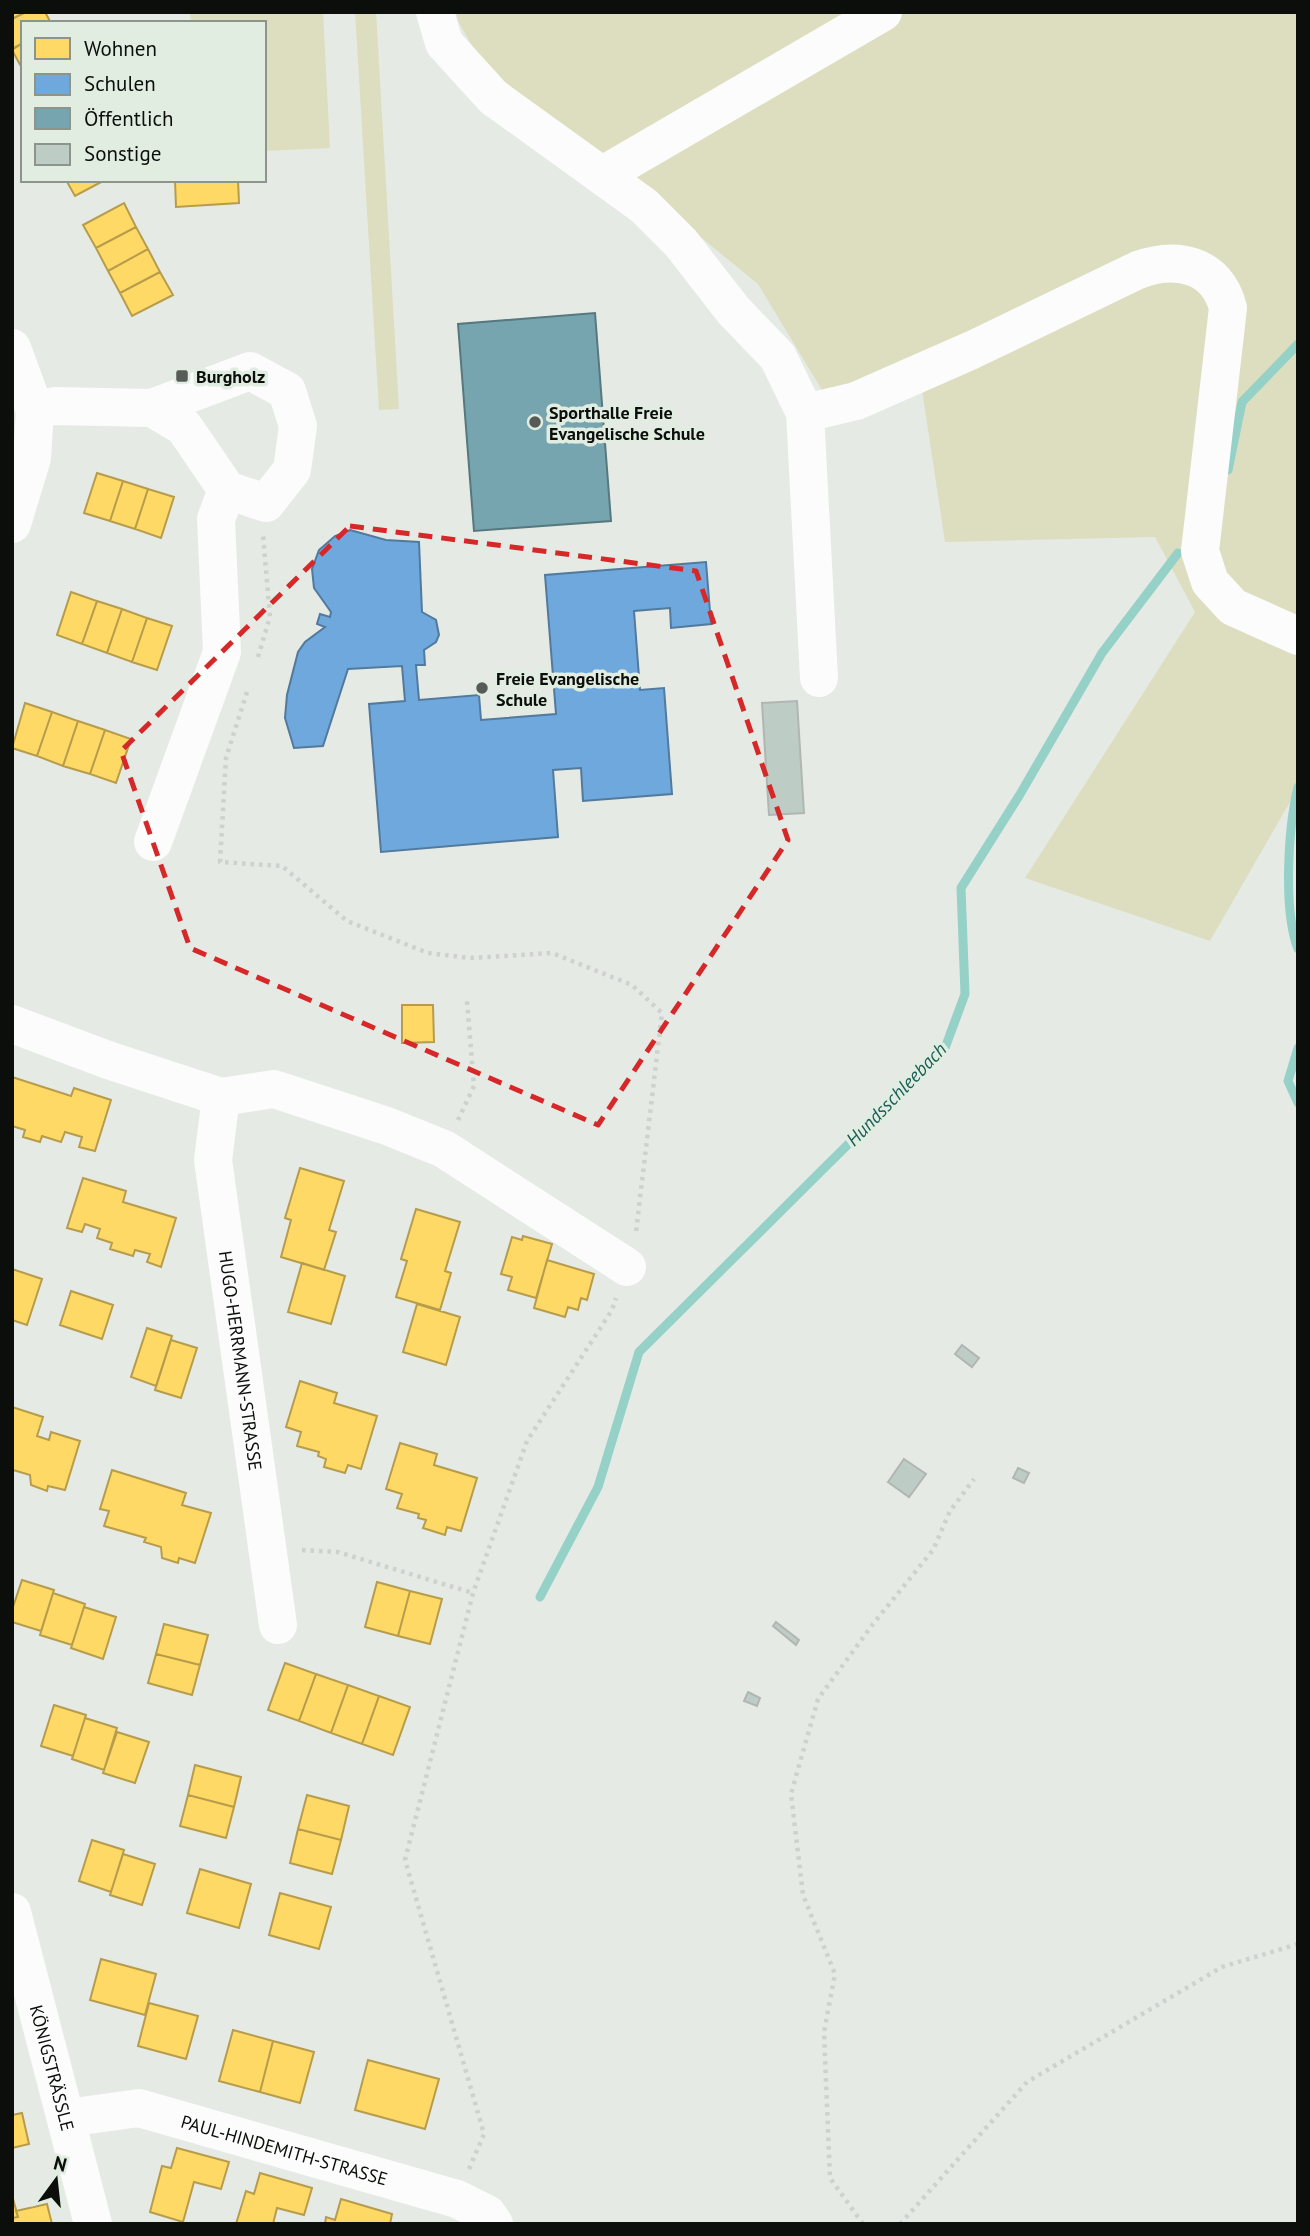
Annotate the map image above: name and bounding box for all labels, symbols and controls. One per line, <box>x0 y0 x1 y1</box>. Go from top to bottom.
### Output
legend <box>21 21 266 182</box>
text: Wohnen <box>84 35 157 62</box>
text: Schulen <box>84 70 156 97</box>
text: Öffentlich <box>84 105 174 132</box>
text: Sonstige <box>84 140 161 167</box>
place label: Burgholz <box>196 365 265 388</box>
marker: Burgholz <box>174 368 190 384</box>
place label: Sporthalle Freie Evangelische Schule <box>549 401 705 445</box>
marker: Sporthalle Freie Evangelische Schule <box>527 414 543 430</box>
place label: Freie Evangelische Schule <box>496 667 639 711</box>
marker: Freie Evangelische Schule <box>474 680 490 696</box>
water label: Hundsschleebach <box>841 1037 951 1151</box>
street label: HUGO-HERRMANN-STRASSE <box>214 1249 268 1472</box>
street label: KÖNIGSTRÄSSLE <box>25 2002 80 2133</box>
street label: PAUL-HINDEMITH-STRASSE <box>179 2109 390 2190</box>
north arrow <box>21 2145 91 2215</box>
text: N <box>51 2150 70 2177</box>

